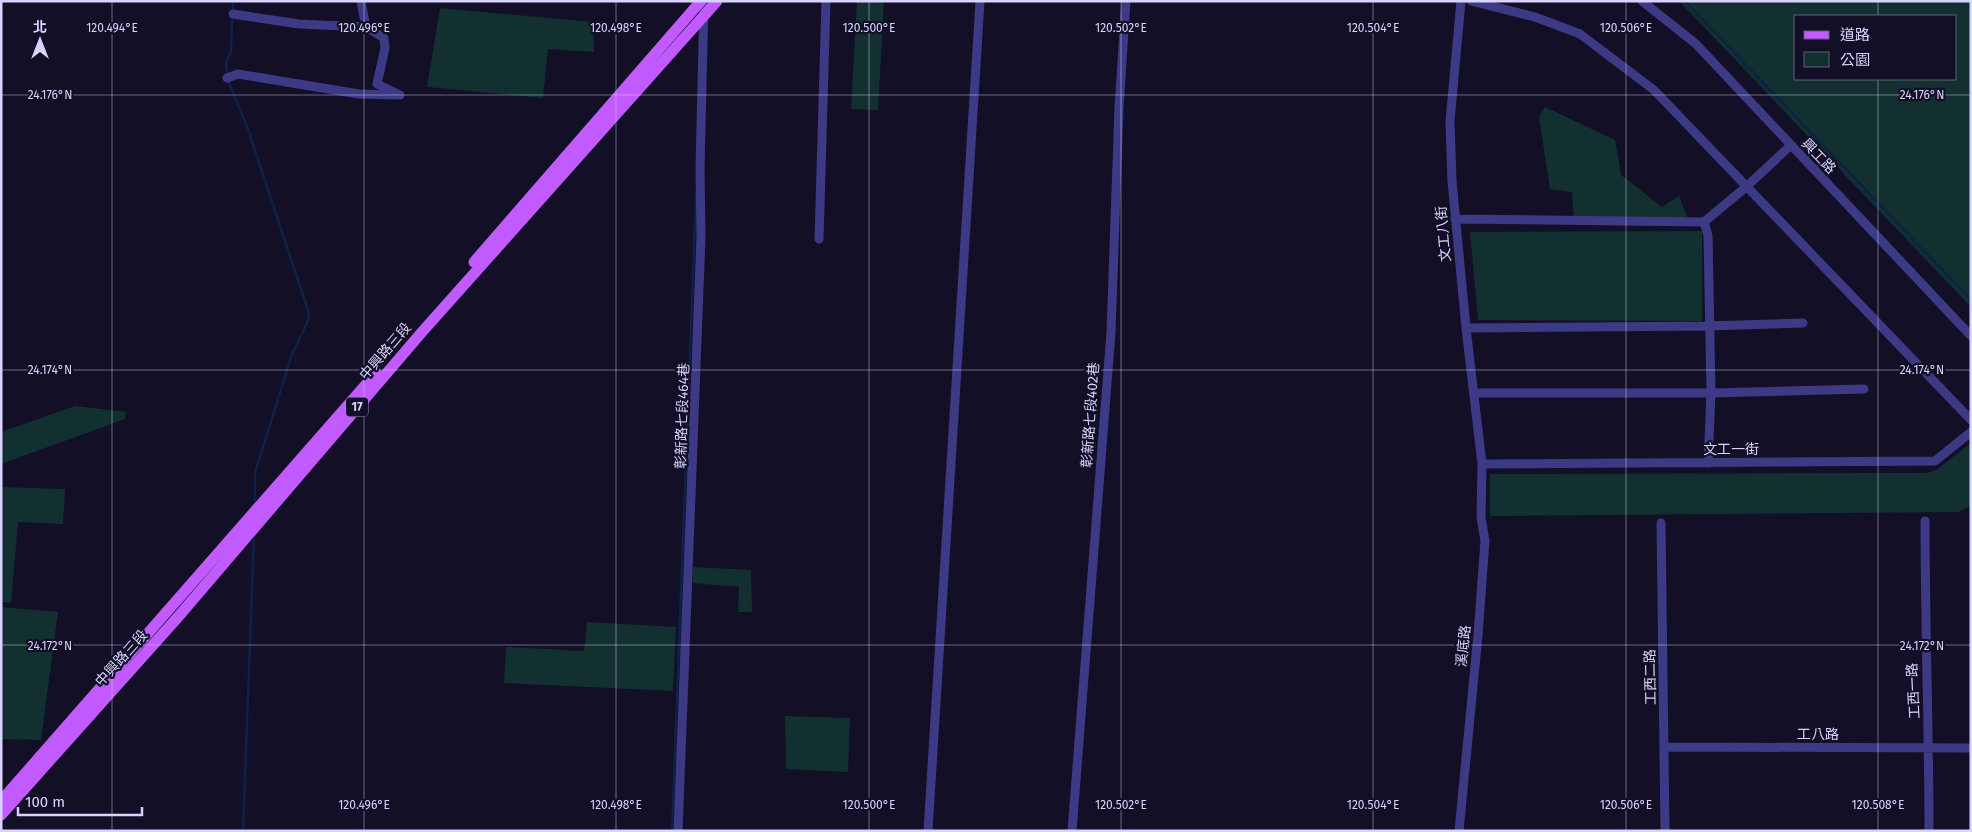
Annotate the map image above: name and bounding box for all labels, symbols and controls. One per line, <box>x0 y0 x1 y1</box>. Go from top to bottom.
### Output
north arrow <box>15 15 65 65</box>
legend <box>1794 15 1957 80</box>
text: 北 <box>33 19 47 36</box>
text: 120.494°E <box>86 21 138 35</box>
text: 120.496°E <box>338 21 390 35</box>
text: 120.498°E <box>590 21 642 35</box>
text: 120.500°E <box>843 21 895 35</box>
text: 120.502°E <box>1095 21 1147 35</box>
text: 120.504°E <box>1347 21 1399 35</box>
text: 120.506°E <box>1600 21 1652 35</box>
text: 道路 <box>1840 26 1870 44</box>
text: 公園 <box>1840 51 1870 69</box>
text: 24.176°N <box>28 88 72 102</box>
text: 24.176°N <box>1900 88 1944 102</box>
street label: 興工路 <box>1798 135 1839 177</box>
street label: 文工八街 <box>1433 205 1454 263</box>
street label: 中興路三段 <box>356 319 415 383</box>
street label: 彰新路七段402巷 <box>1078 362 1103 469</box>
text: 24.174°N <box>28 363 72 377</box>
street label: 彰新路七段464巷 <box>672 363 693 469</box>
text: 24.174°N <box>1900 363 1944 377</box>
road number: 17 <box>346 398 368 417</box>
street label: 文工一街 <box>1703 441 1759 458</box>
street label: 溪底路 <box>1453 624 1474 668</box>
street label: 中興路三段 <box>92 627 151 690</box>
text: 24.172°N <box>28 639 72 653</box>
text: 24.172°N <box>1900 639 1944 653</box>
street label: 工西二路 <box>1642 649 1659 705</box>
street label: 工西一路 <box>1904 663 1923 719</box>
street label: 工八路 <box>1797 726 1839 743</box>
scale bar <box>18 784 141 816</box>
text: 100 m <box>25 793 65 811</box>
text: 120.496°E <box>338 798 390 812</box>
text: 120.498°E <box>590 798 642 812</box>
text: 120.500°E <box>843 798 895 812</box>
text: 120.502°E <box>1095 798 1147 812</box>
text: 120.504°E <box>1347 798 1399 812</box>
text: 120.506°E <box>1600 798 1652 812</box>
text: 120.508°E <box>1852 798 1904 812</box>

